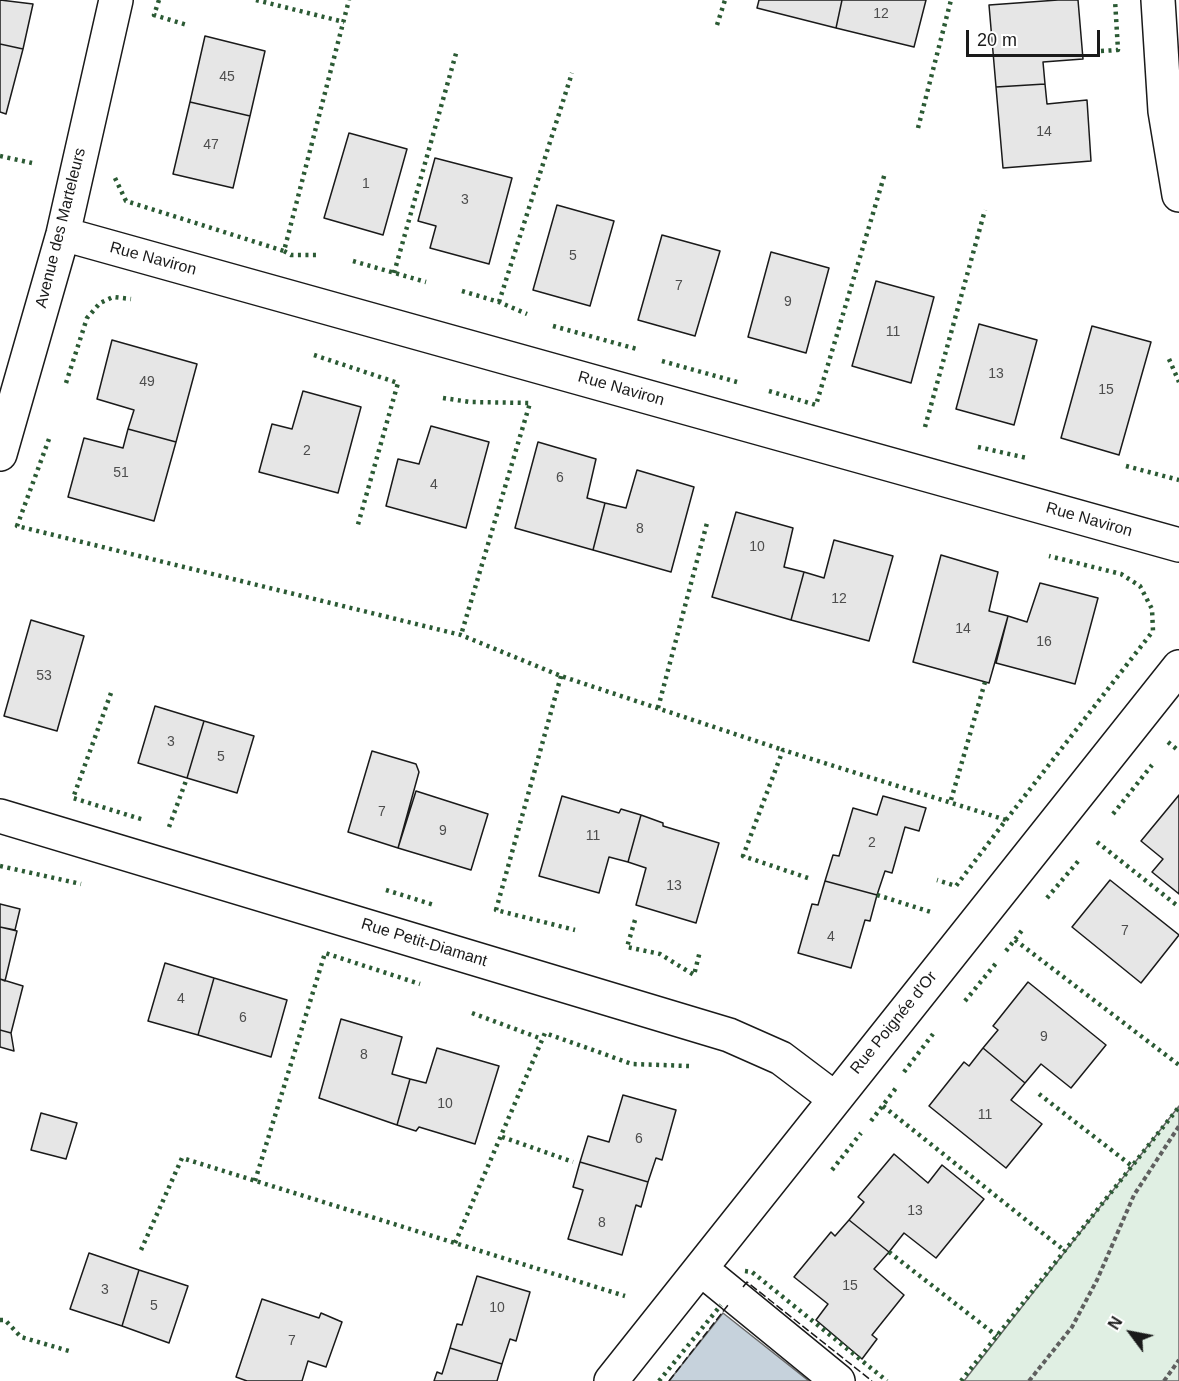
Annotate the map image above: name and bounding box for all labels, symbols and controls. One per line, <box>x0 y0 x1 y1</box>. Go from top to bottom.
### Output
house number: 12 <box>873 6 889 22</box>
scale bar <box>969 18 1102 56</box>
text: 20 m <box>977 30 1017 50</box>
house number: 45 <box>219 69 235 85</box>
house number: 14 <box>1036 124 1052 140</box>
house number: 47 <box>203 137 219 153</box>
street label: Avenue des Marteleurs <box>32 146 90 310</box>
house number: 1 <box>362 176 370 192</box>
house number: 3 <box>461 192 469 208</box>
street label: Rue Naviron <box>108 238 198 280</box>
house number: 5 <box>569 248 577 264</box>
house number: 7 <box>675 278 683 294</box>
house number: 9 <box>784 294 792 310</box>
house number: 11 <box>886 324 900 340</box>
house number: 13 <box>988 366 1004 382</box>
street label: Rue Naviron <box>576 368 666 410</box>
house number: 49 <box>139 374 155 390</box>
house number: 15 <box>1098 382 1114 398</box>
house number: 2 <box>303 443 311 459</box>
house number: 51 <box>113 465 129 481</box>
house number: 6 <box>556 470 564 486</box>
house number: 4 <box>430 477 438 493</box>
street label: Rue Naviron <box>1044 499 1134 541</box>
house number: 8 <box>636 521 644 537</box>
house number: 10 <box>749 539 765 555</box>
house number: 12 <box>831 591 847 607</box>
house number: 14 <box>955 621 971 637</box>
house number: 16 <box>1036 634 1052 650</box>
house number: 53 <box>36 668 52 684</box>
house number: 3 <box>167 734 175 750</box>
house number: 5 <box>217 749 225 765</box>
house number: 7 <box>378 804 386 820</box>
house number: 9 <box>439 823 447 839</box>
house number: 11 <box>586 828 600 844</box>
house number: 2 <box>868 835 876 851</box>
house number: 13 <box>666 878 682 894</box>
street label: Rue Petit-Diamant <box>359 915 489 971</box>
house number: 7 <box>1121 923 1129 939</box>
house number: 4 <box>827 929 835 945</box>
street label: Rue Poignée d'Or <box>847 968 941 1078</box>
house number: 4 <box>177 991 185 1007</box>
house number: 6 <box>239 1010 247 1026</box>
house number: 9 <box>1040 1029 1048 1045</box>
house number: 8 <box>360 1047 368 1063</box>
house number: 10 <box>437 1096 453 1112</box>
house number: 11 <box>978 1107 992 1123</box>
house number: 6 <box>635 1131 643 1147</box>
house number: 13 <box>907 1203 923 1219</box>
house number: 8 <box>598 1215 606 1231</box>
house number: 15 <box>842 1278 858 1294</box>
house number: 3 <box>101 1282 109 1298</box>
house number: 5 <box>150 1298 158 1314</box>
house number: 10 <box>489 1300 505 1316</box>
north arrow <box>1101 1303 1161 1363</box>
text: N <box>1105 1314 1126 1333</box>
house number: 7 <box>288 1333 296 1349</box>

